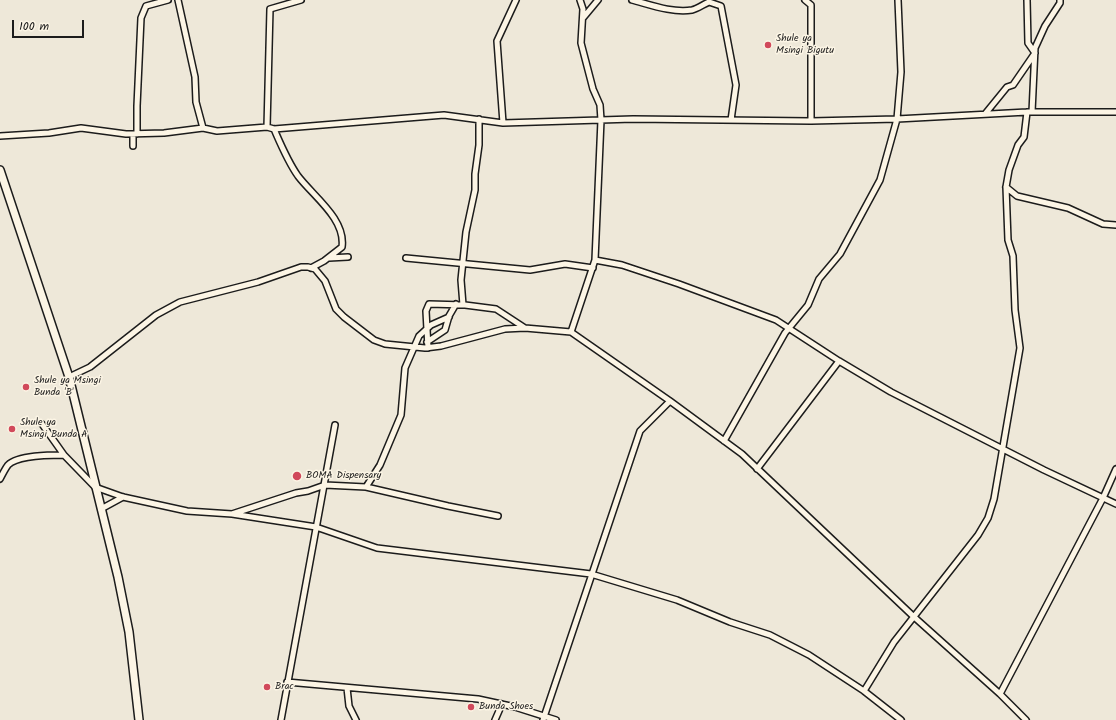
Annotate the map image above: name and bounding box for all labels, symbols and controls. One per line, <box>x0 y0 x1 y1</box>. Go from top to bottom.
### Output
scale bar <box>14 12 86 38</box>
text: 100 m <box>19 17 49 36</box>
place label: Shule ya Msingi Bigutu <box>776 33 834 56</box>
marker: Shule ya Msingi Bigutu <box>763 40 773 50</box>
place label: Shule ya Msingi Bunda 'B' <box>34 375 101 398</box>
marker: Shule ya Msingi Bunda 'B' <box>21 382 31 392</box>
place label: Shule ya Msingi Bunda A <box>20 417 87 440</box>
marker: Shule ya Msingi Bunda A <box>7 424 17 434</box>
marker: BOMA Dispensary <box>291 470 303 482</box>
place label: BOMA Dispensary <box>306 470 381 482</box>
place label: Brac <box>275 681 294 693</box>
marker: Brac <box>262 682 272 692</box>
place label: Bunda Shoes <box>479 701 533 713</box>
marker: Bunda Shoes <box>466 702 476 712</box>

